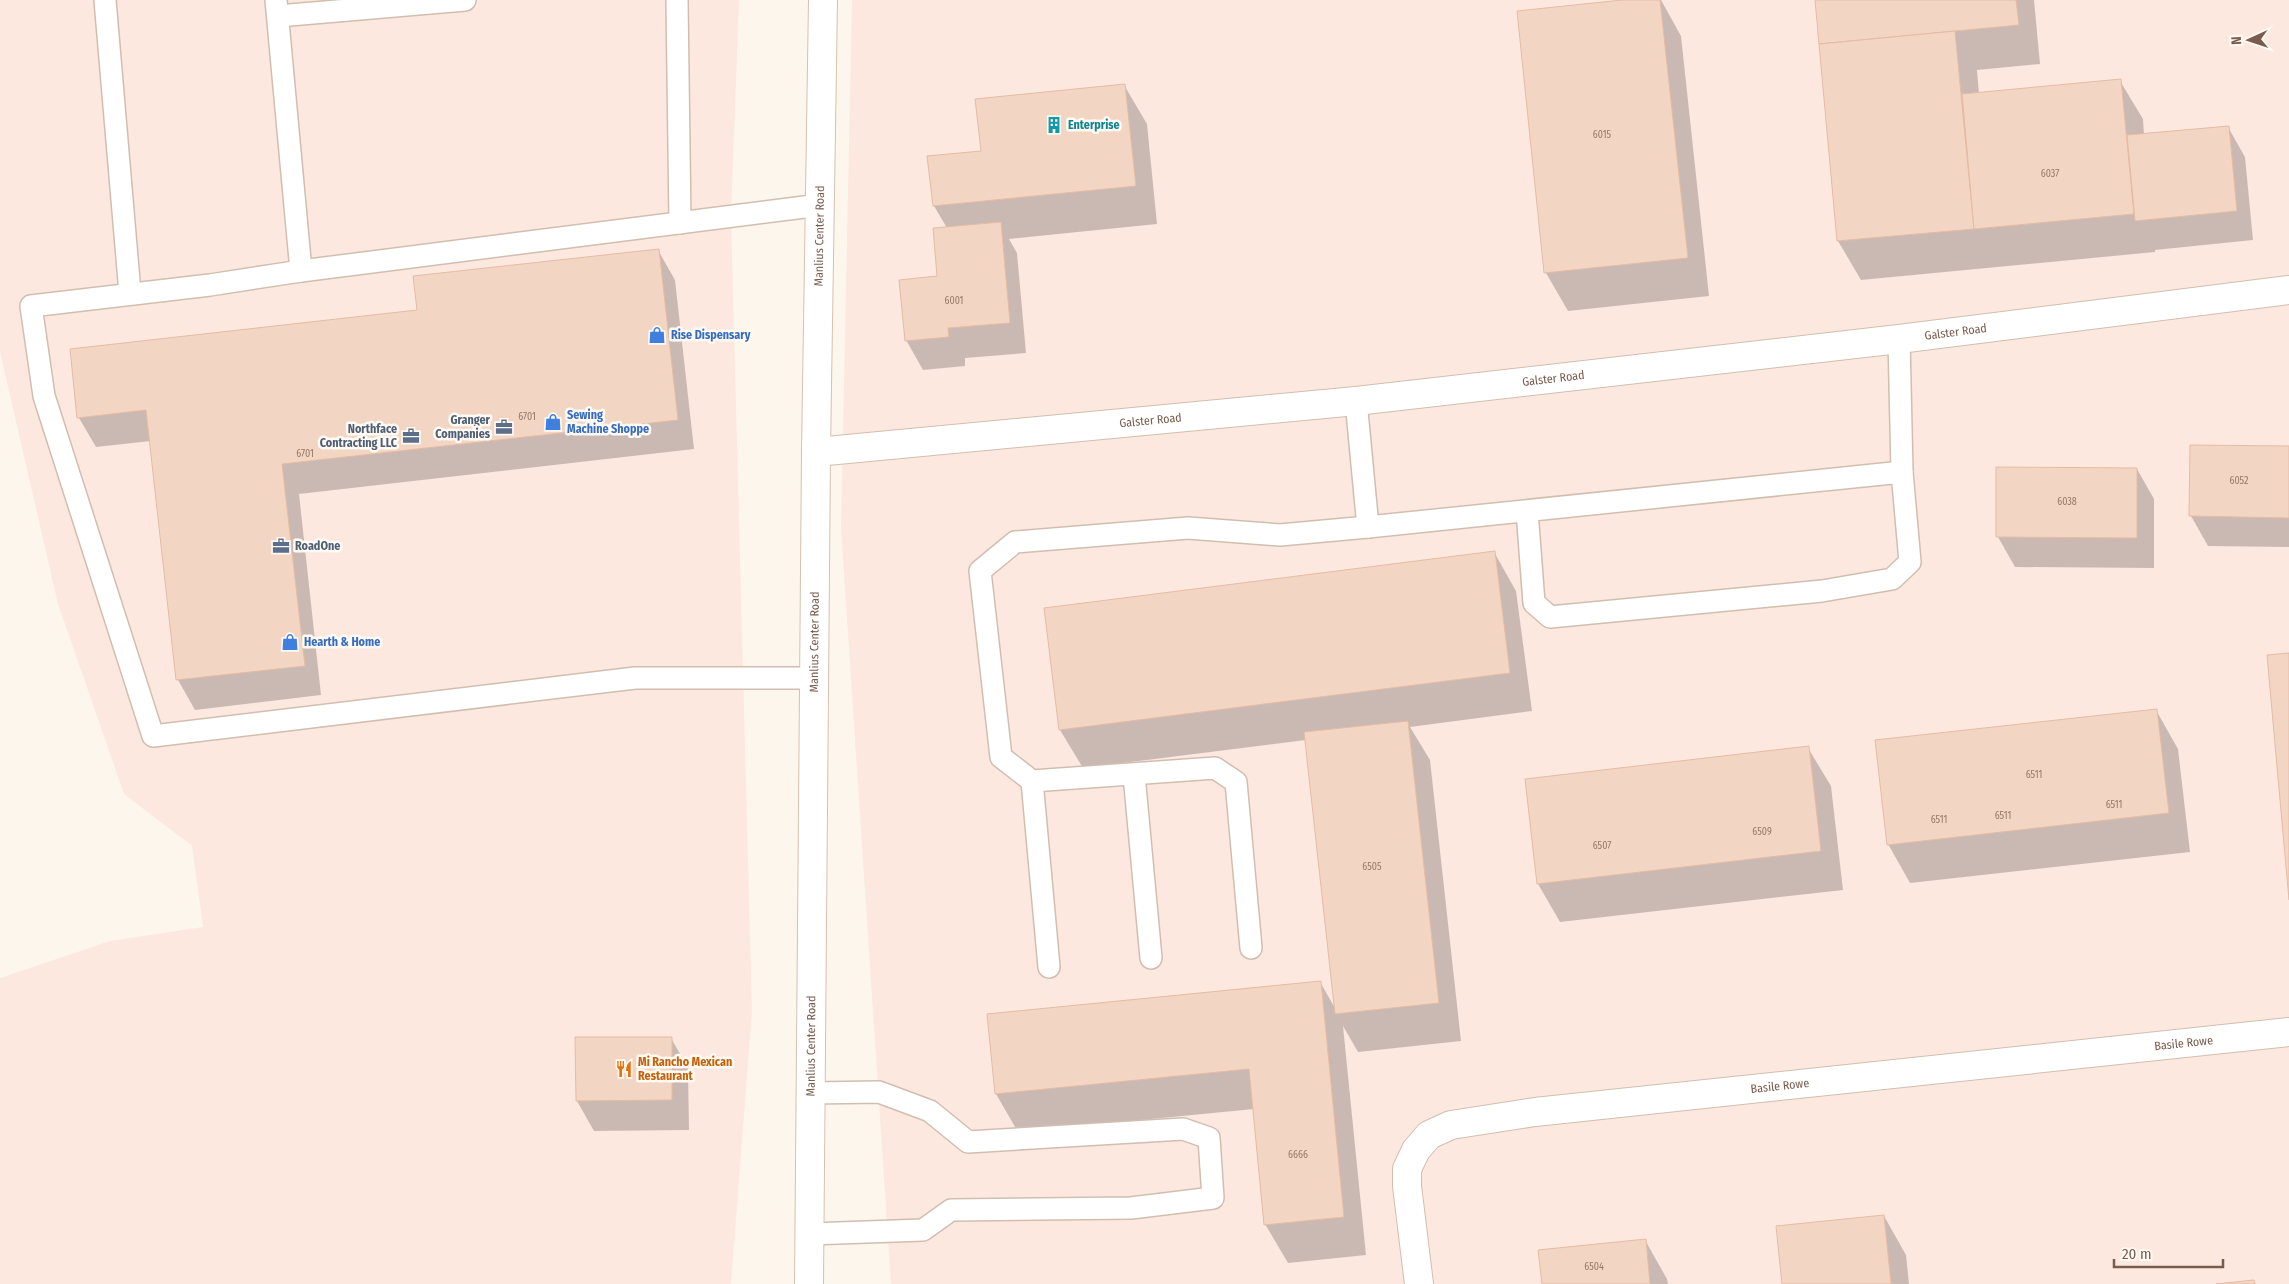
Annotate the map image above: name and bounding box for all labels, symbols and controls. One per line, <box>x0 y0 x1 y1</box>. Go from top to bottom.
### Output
north arrow <box>2224 15 2274 65</box>
text: N <box>2228 36 2245 45</box>
building icon: Enterprise <box>1044 115 1064 135</box>
place label: Enterprise <box>1068 118 1120 132</box>
house number: 6015 <box>1593 129 1612 141</box>
house number: 6037 <box>2041 168 2059 180</box>
street label: Manlius Center Road <box>812 185 827 287</box>
house number: 6001 <box>944 295 964 307</box>
street label: Galster Road <box>1924 321 1988 343</box>
shop icon: Rise Dispensary <box>647 325 667 345</box>
place label: Rise Dispensary <box>671 328 751 342</box>
street label: Galster Road <box>1521 368 1585 389</box>
place label: Sewing Machine Shoppe <box>567 408 649 436</box>
street label: Galster Road <box>1119 410 1182 430</box>
house number: 6701 <box>518 411 536 423</box>
shop icon: Sewing Machine Shoppe <box>543 412 563 432</box>
place label: Granger Companies <box>435 413 491 441</box>
office icon: Granger Companies <box>494 417 514 437</box>
place label: Northface Contracting LLC <box>320 422 398 450</box>
office icon: Northface Contracting LLC <box>401 426 421 446</box>
house number: 6701 <box>296 448 314 460</box>
house number: 6052 <box>2229 475 2249 487</box>
house number: 6038 <box>2057 496 2077 508</box>
office icon: RoadOne <box>271 536 291 556</box>
place label: RoadOne <box>295 539 340 553</box>
street label: Manlius Center Road <box>807 591 822 693</box>
shop icon: Hearth & Home <box>280 632 300 652</box>
place label: Hearth & Home <box>304 635 380 649</box>
house number: 6511 <box>2026 769 2042 781</box>
house number: 6511 <box>2106 799 2122 811</box>
house number: 6511 <box>1995 810 2011 822</box>
house number: 6511 <box>1931 814 1947 826</box>
house number: 6509 <box>1752 826 1772 838</box>
house number: 6507 <box>1593 840 1611 852</box>
house number: 6505 <box>1362 861 1382 873</box>
street label: Manlius Center Road <box>804 995 818 1097</box>
street label: Basile Rowe <box>2154 1033 2214 1053</box>
place label: Mi Rancho Mexican Restaurant <box>638 1055 732 1083</box>
restaurant icon: Mi Rancho Mexican Restaurant <box>614 1059 634 1079</box>
street label: Basile Rowe <box>1750 1076 1810 1096</box>
house number: 6666 <box>1288 1149 1308 1161</box>
scale bar <box>2114 1236 2223 1268</box>
text: 20 m <box>2122 1245 2152 1263</box>
house number: 6504 <box>1584 1261 1604 1273</box>

